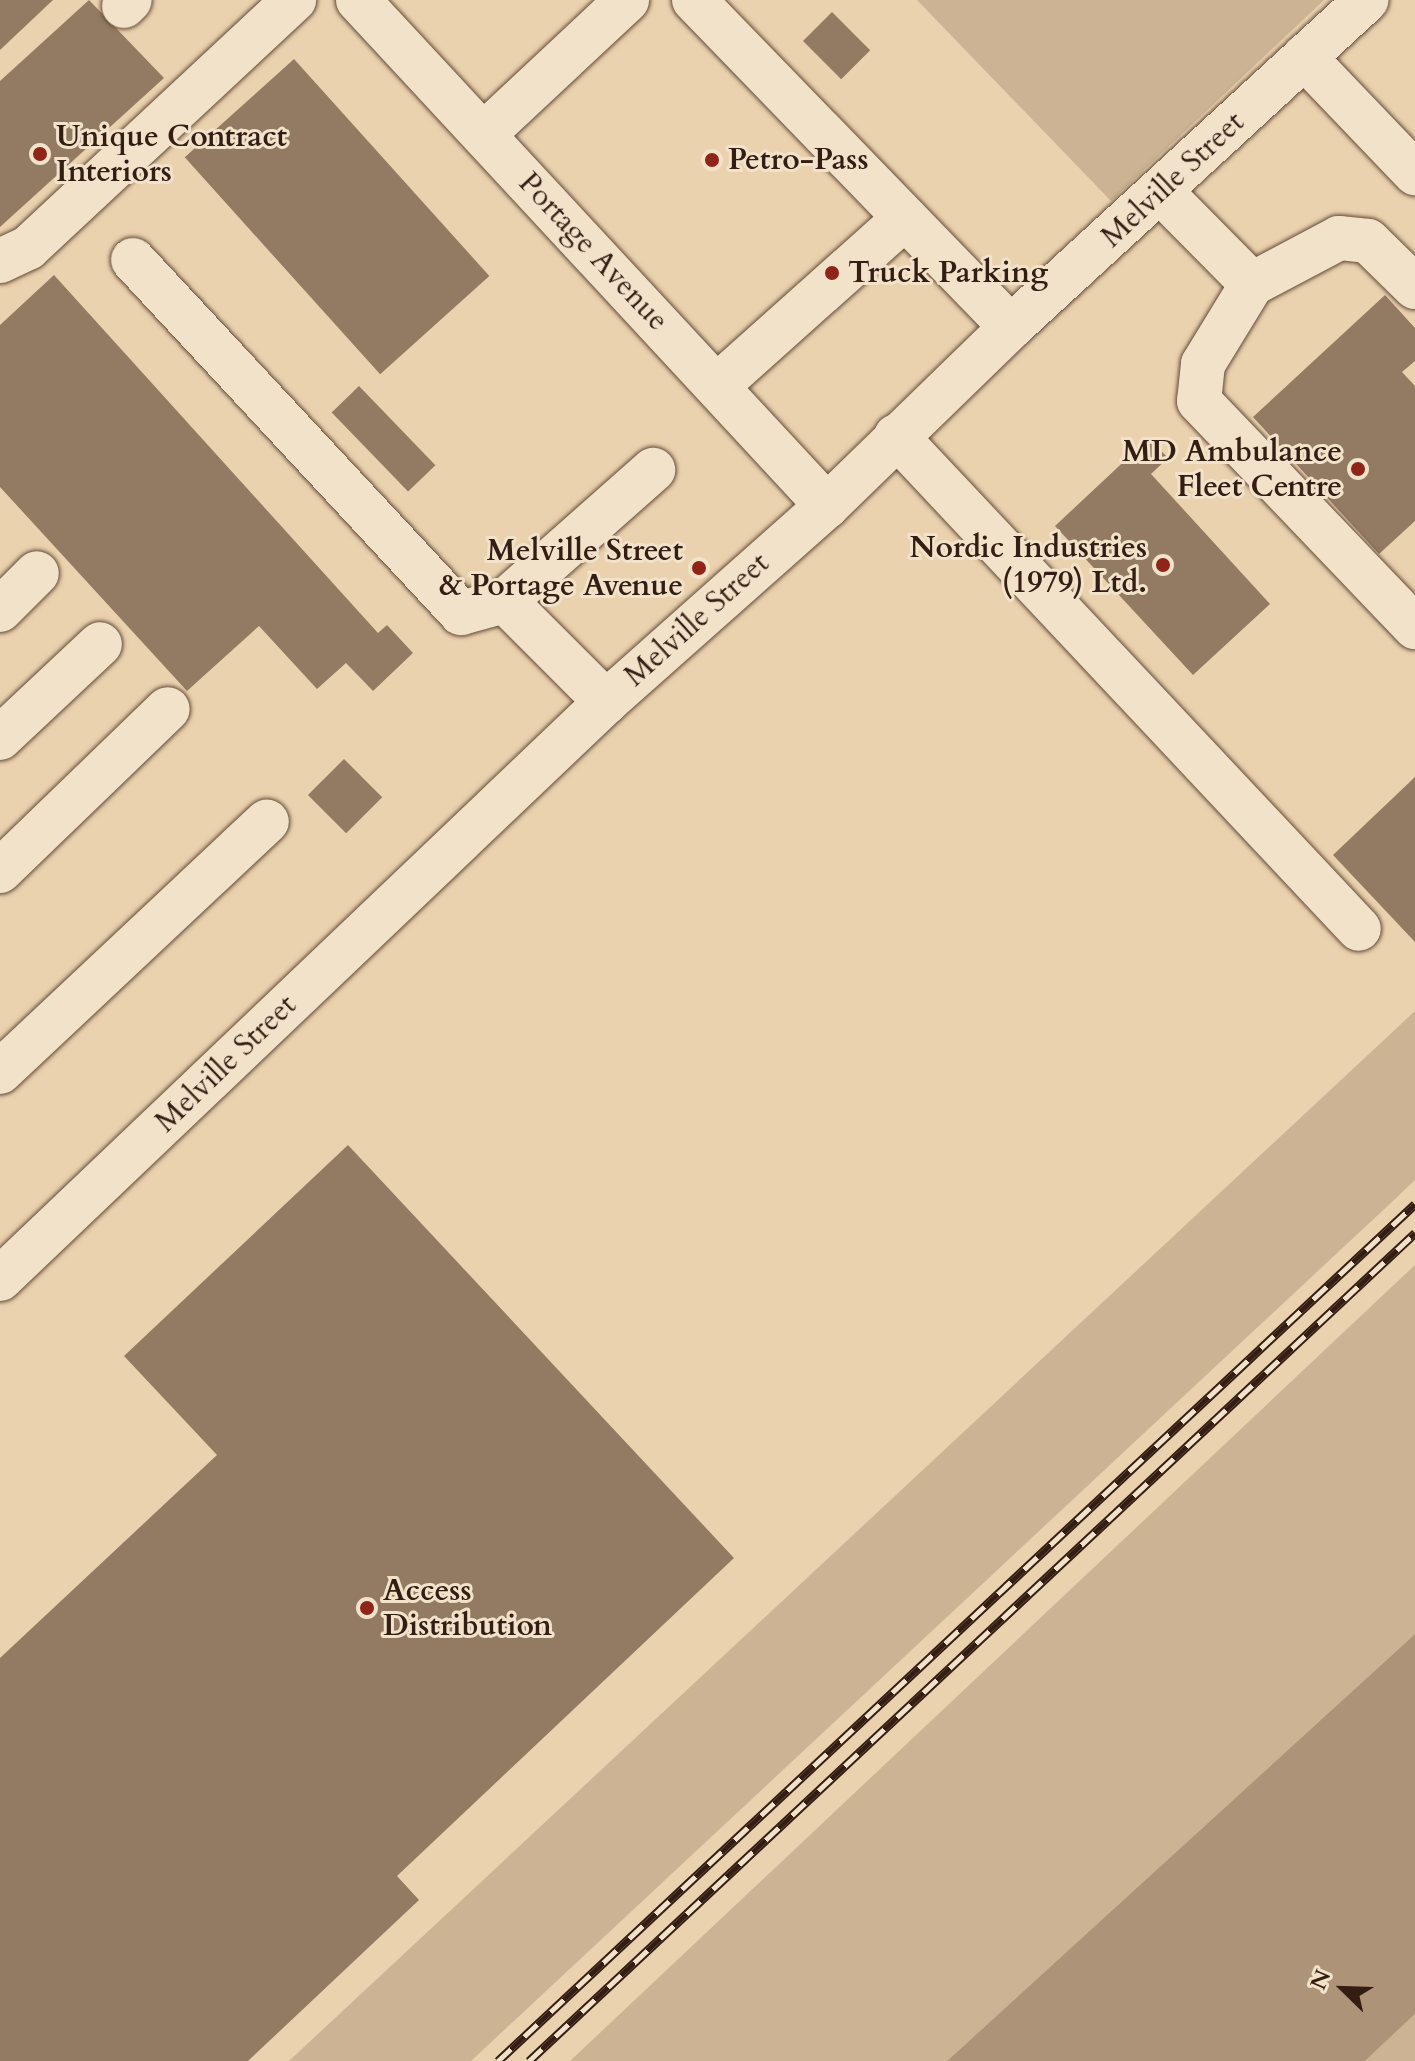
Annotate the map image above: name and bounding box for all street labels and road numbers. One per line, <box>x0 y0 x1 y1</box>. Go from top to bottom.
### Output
street label: Melville Street <box>1094 105 1252 255</box>
street label: Portage Avenue <box>511 165 675 339</box>
street label: Melville Street <box>617 546 777 694</box>
street label: Melville Street <box>148 988 304 1140</box>

